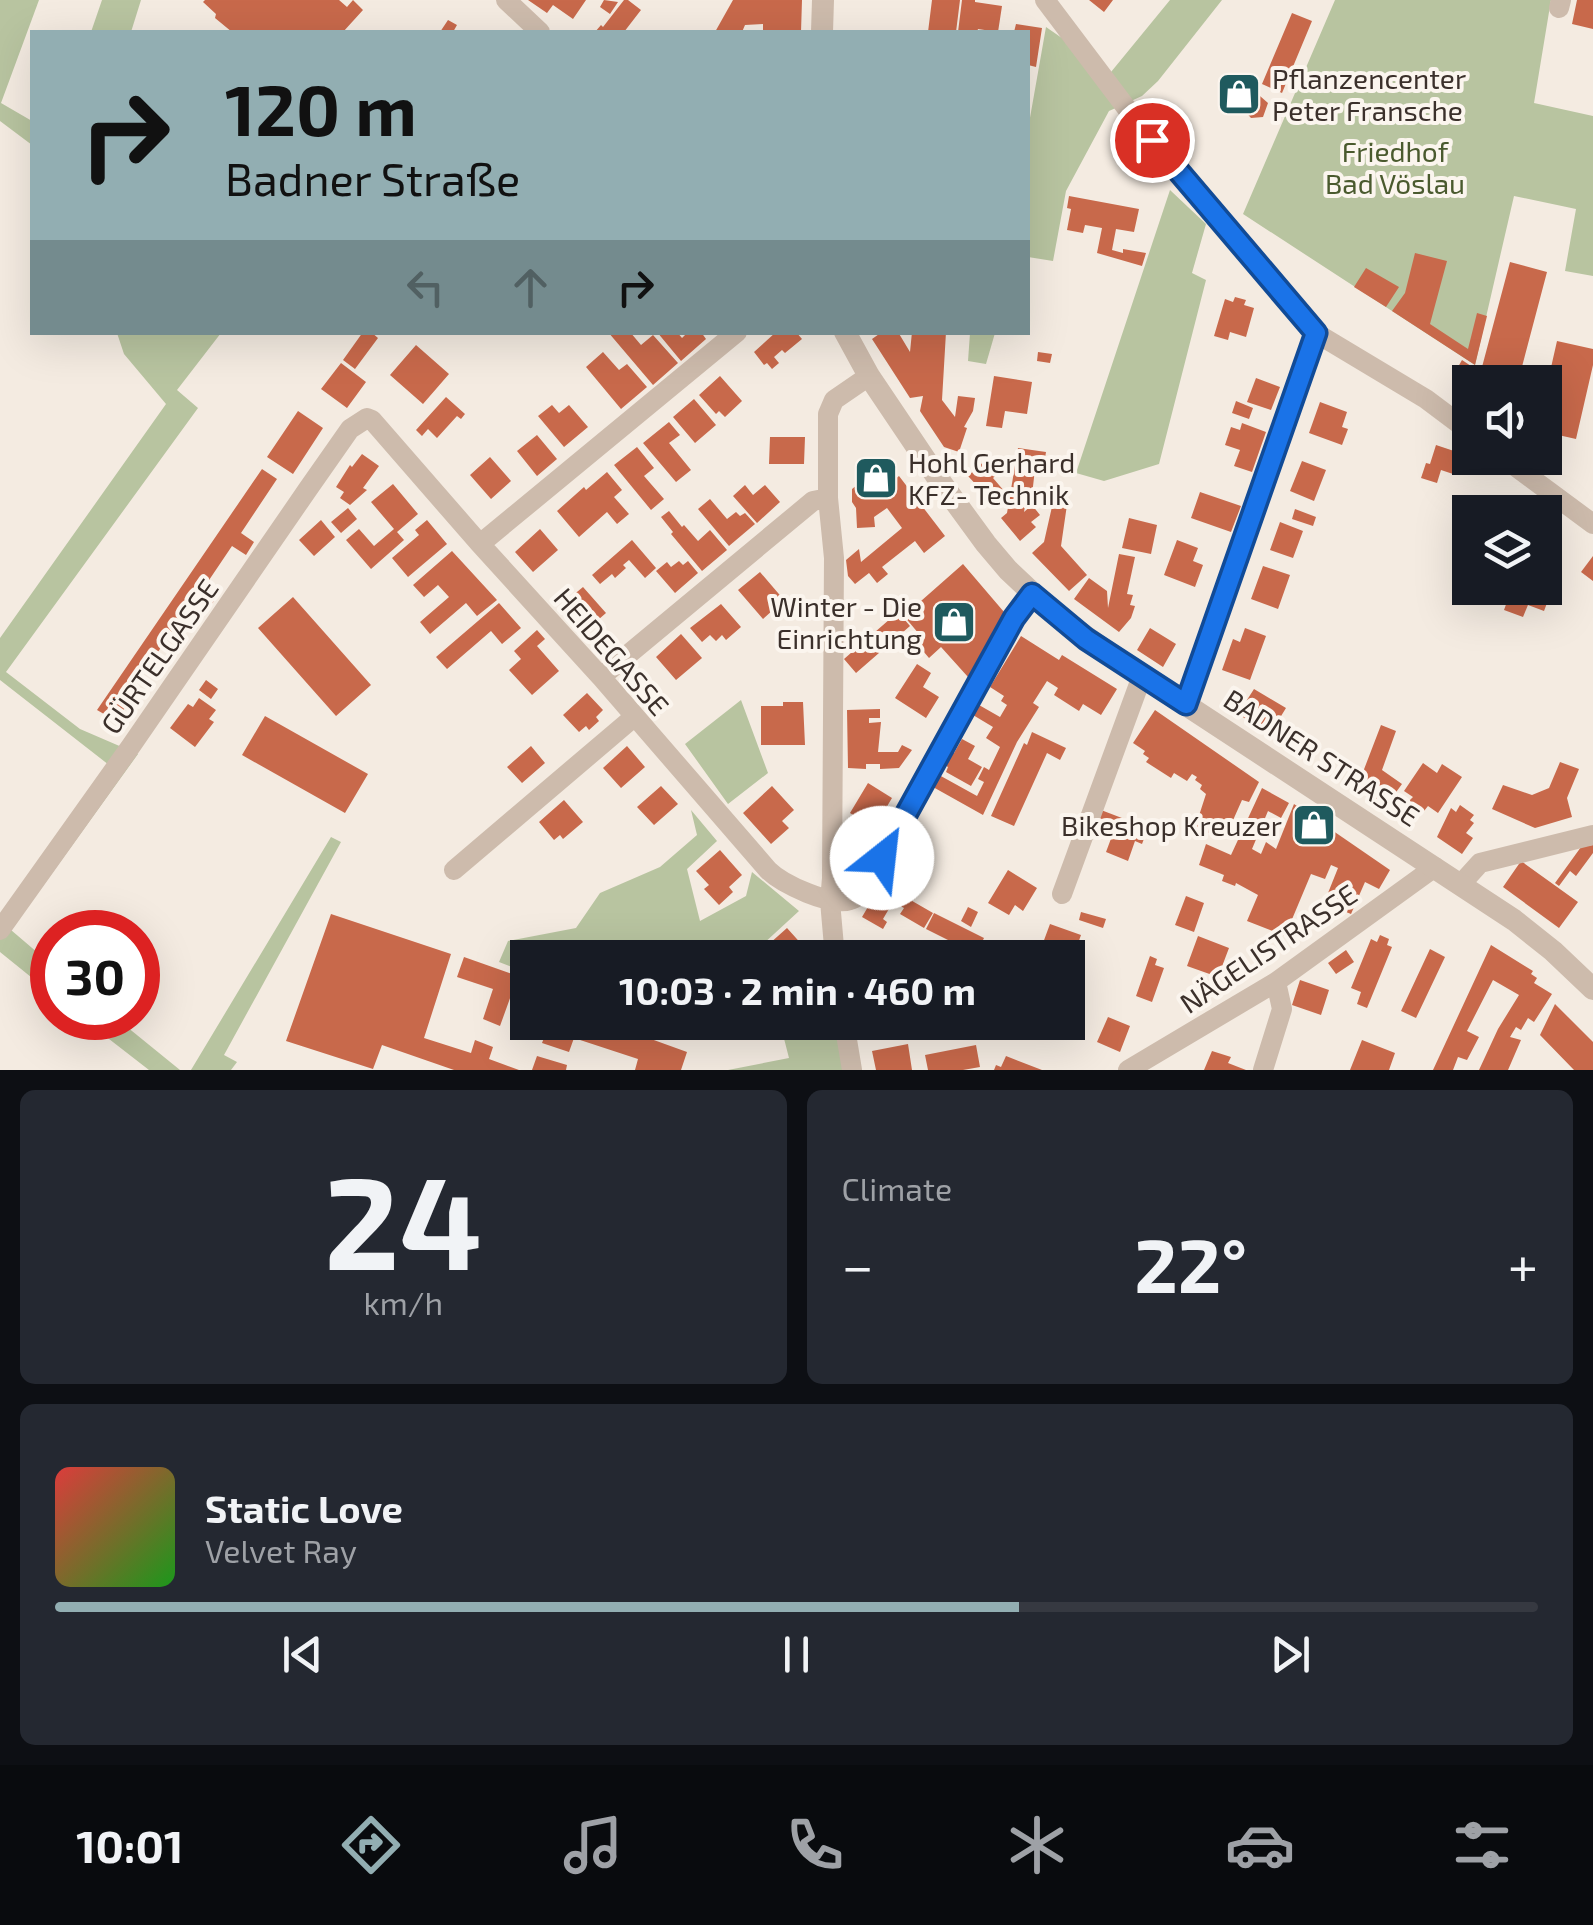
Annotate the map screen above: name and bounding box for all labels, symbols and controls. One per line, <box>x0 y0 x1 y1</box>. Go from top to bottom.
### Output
place label: Pflanzencenter Peter Fransche <box>1272 61 1466 127</box>
text: 120 m <box>225 66 417 150</box>
icon: right <box>60 70 190 200</box>
shop icon: Pflanzencenter Peter Fransche <box>1216 71 1262 117</box>
pin <box>1110 98 1195 183</box>
icon: arrive <box>1125 113 1180 168</box>
park label: Friedhof Bad Vöslau <box>1325 134 1465 200</box>
text: Badner Straße <box>225 151 520 205</box>
icon: left <box>398 260 453 315</box>
icon: ahead <box>503 260 558 315</box>
icon: right <box>608 260 663 315</box>
map controls <box>1452 365 1562 605</box>
button: sound <box>1452 365 1562 475</box>
place label: Hohl Gerhard KFZ- Technik <box>908 445 1075 511</box>
shop icon: Hohl Gerhard KFZ- Technik <box>853 455 899 501</box>
button: layers <box>1452 495 1562 605</box>
street label: GÜRTELGASSE <box>93 572 225 740</box>
street label: HEIDEGASSE <box>547 580 677 722</box>
place label: Winter - Die Einrichtung <box>770 589 922 655</box>
shop icon: Winter - Die Einrichtung <box>931 599 977 645</box>
street label: BADNER STRASSE <box>1218 681 1426 833</box>
shop icon: Bikeshop Kreuzer <box>1291 802 1337 848</box>
position arrow <box>830 806 934 910</box>
place label: Bikeshop Kreuzer <box>1061 808 1282 842</box>
street label: NÄGELISTRASSE <box>1173 876 1363 1020</box>
speed limit sign: 30 <box>30 910 160 1040</box>
text: 10:03 · 2 min · 460 m <box>619 967 976 1013</box>
text: 24 <box>324 1140 482 1296</box>
text: Climate <box>842 1169 952 1207</box>
text: 22° <box>1134 1218 1247 1308</box>
text: − <box>842 1231 874 1297</box>
text: + <box>1508 1231 1538 1297</box>
text: km/h <box>364 1283 443 1321</box>
text: Static Love <box>205 1485 403 1531</box>
text: Velvet Ray <box>205 1531 357 1569</box>
icon: previous <box>275 1627 330 1682</box>
icon: pause <box>769 1627 824 1682</box>
icon: next <box>1263 1627 1318 1682</box>
icon: directions <box>336 1810 406 1880</box>
icon: music <box>558 1810 628 1880</box>
icon: phone <box>780 1810 850 1880</box>
icon: climate <box>1002 1810 1072 1880</box>
icon: car <box>1225 1810 1295 1880</box>
icon: filters <box>1447 1810 1517 1880</box>
text: 10:01 <box>76 1818 183 1872</box>

